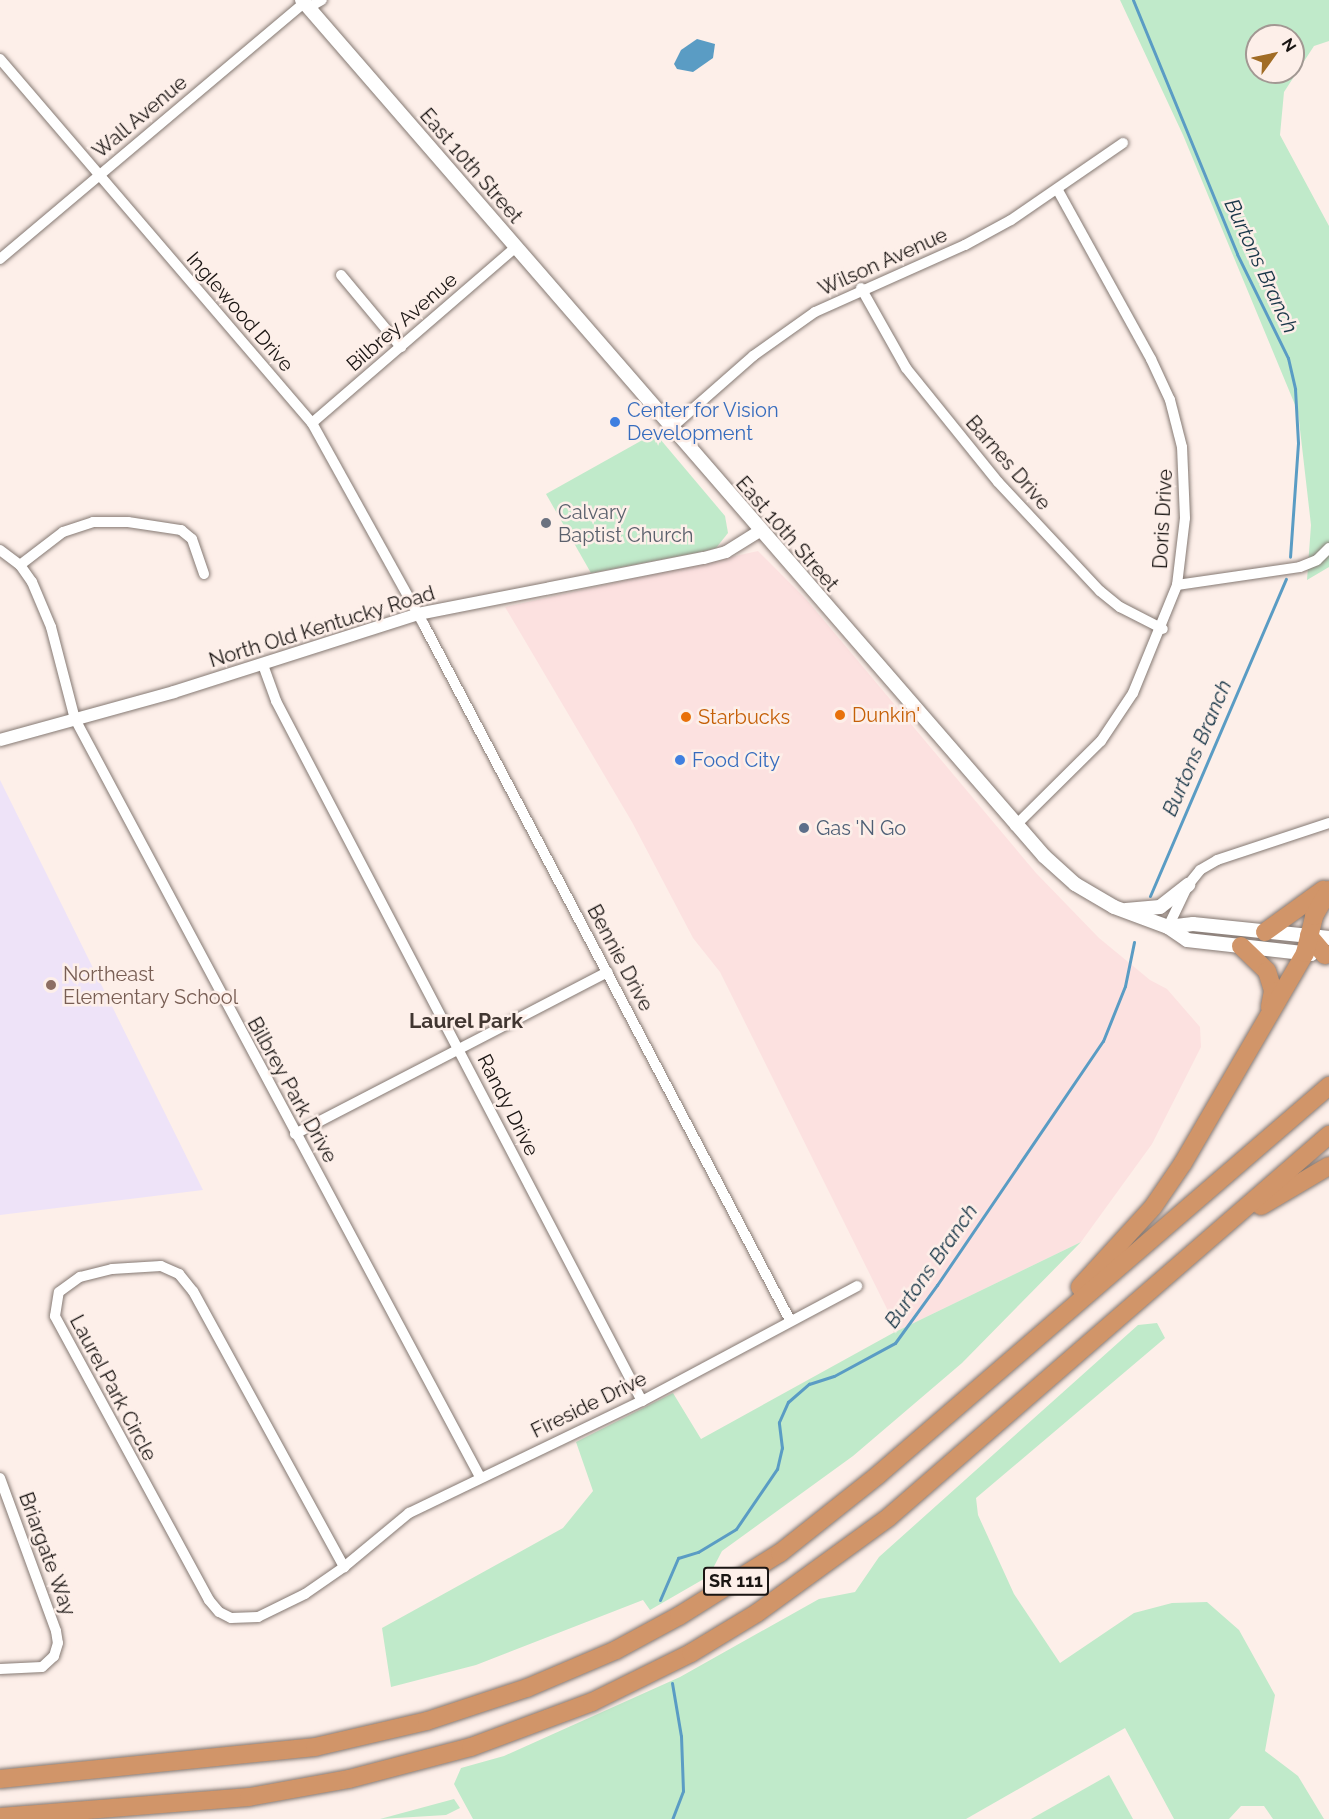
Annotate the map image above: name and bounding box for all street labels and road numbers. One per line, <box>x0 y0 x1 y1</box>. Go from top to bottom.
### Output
street label: Wall Avenue <box>88 70 192 164</box>
street label: East 10th Street <box>415 104 527 228</box>
street label: Wilson Avenue <box>815 223 951 301</box>
street label: Inglewood Drive <box>181 247 299 377</box>
street label: Bilbrey Avenue <box>341 267 463 377</box>
street label: Barnes Drive <box>961 411 1055 515</box>
street label: Doris Drive <box>1148 468 1178 570</box>
street label: East 10th Street <box>731 472 843 596</box>
street label: North Old Kentucky Road <box>206 581 438 673</box>
street label: Bennie Drive <box>582 901 658 1015</box>
street label: Bilbrey Park Drive <box>242 1013 342 1167</box>
street label: Randy Drive <box>472 1050 544 1160</box>
street label: Laurel Park Circle <box>64 1311 162 1465</box>
street label: Fireside Drive <box>527 1367 651 1443</box>
street label: Briargate Way <box>13 1489 81 1619</box>
road number: SR 111 <box>703 1566 769 1596</box>

